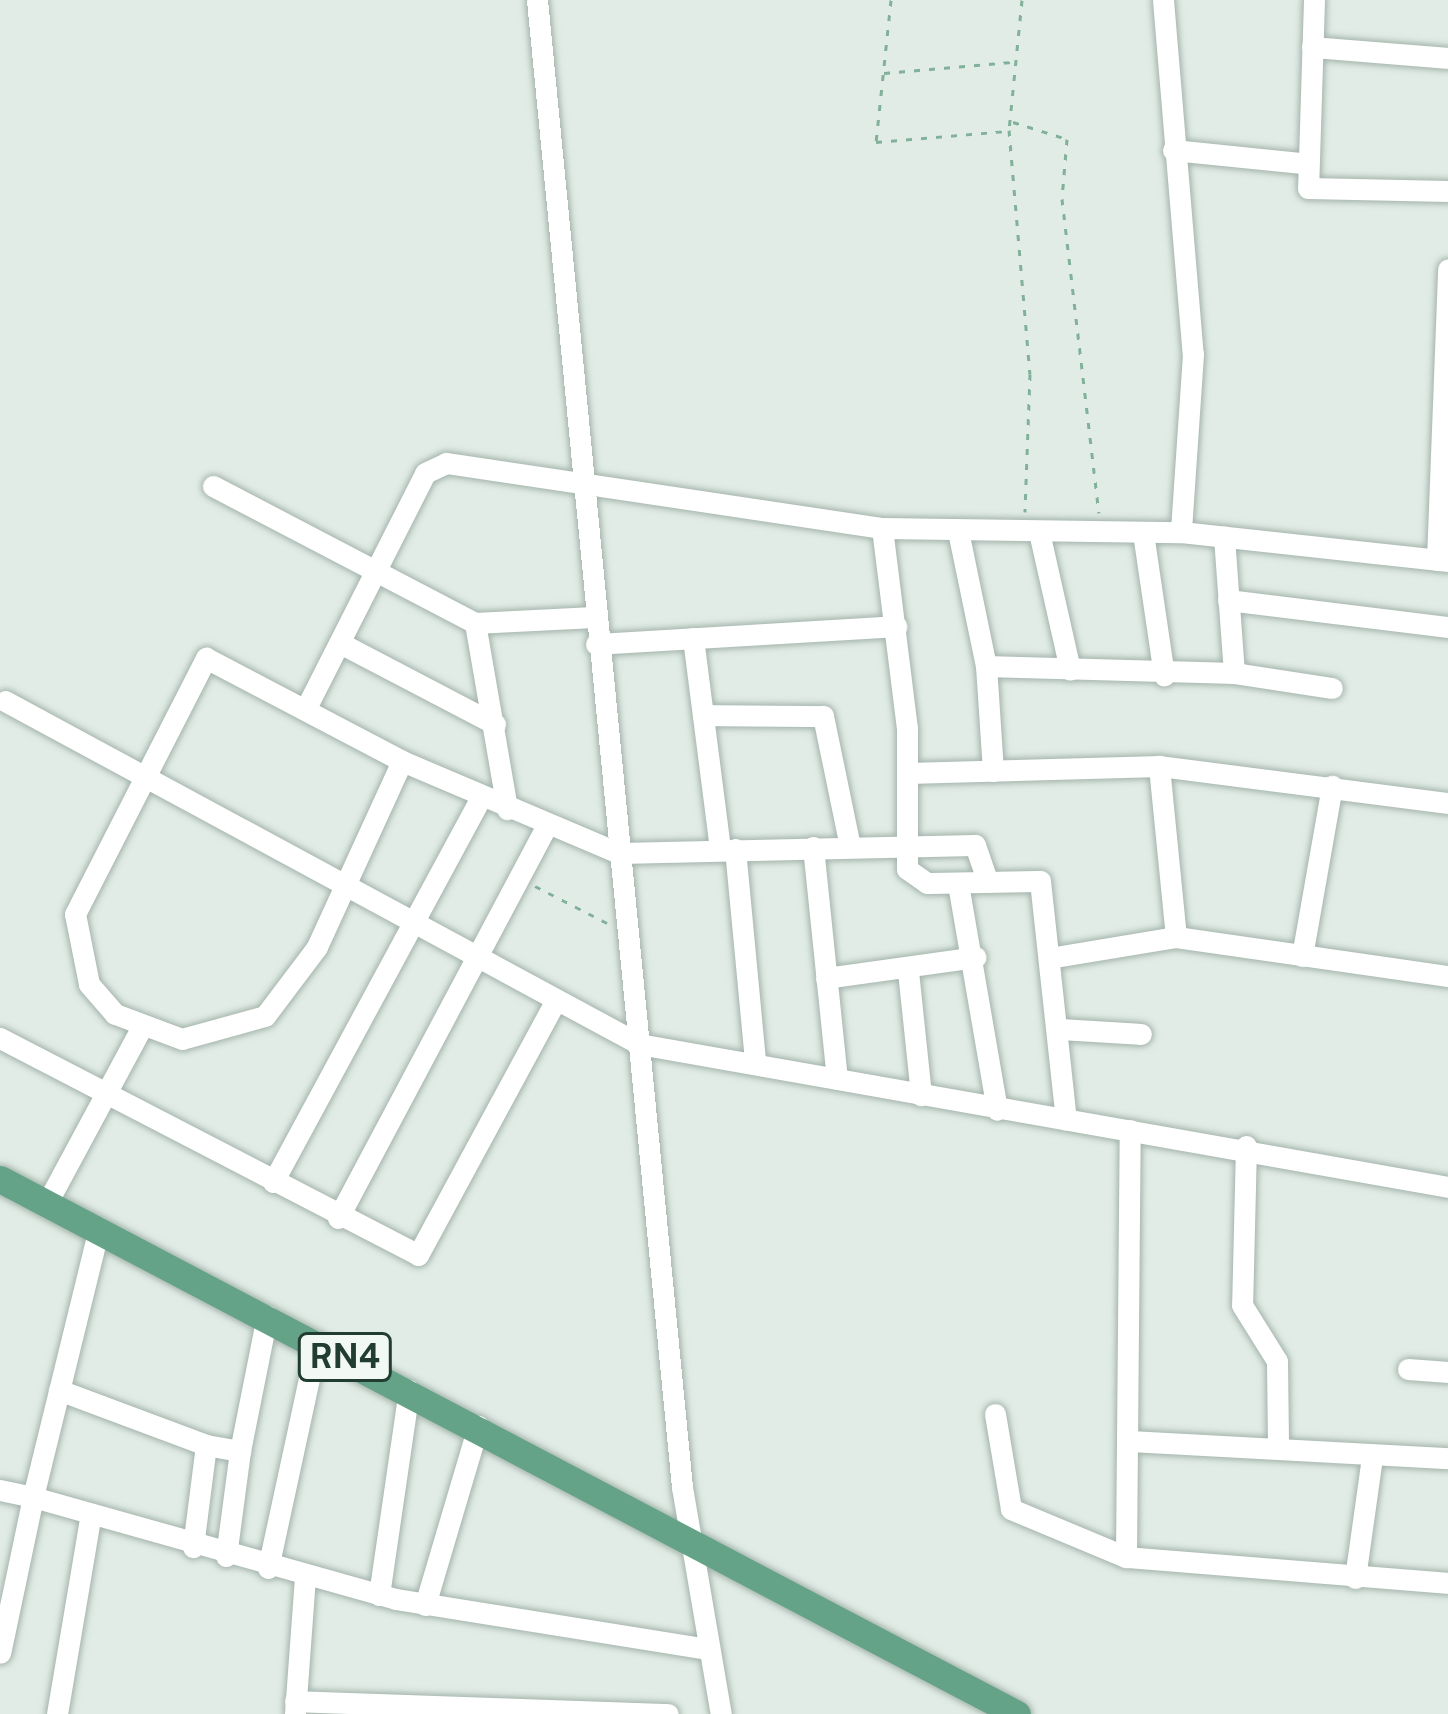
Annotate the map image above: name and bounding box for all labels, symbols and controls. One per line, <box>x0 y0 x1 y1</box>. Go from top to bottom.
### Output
road number: RN4 <box>297 1330 393 1384</box>

